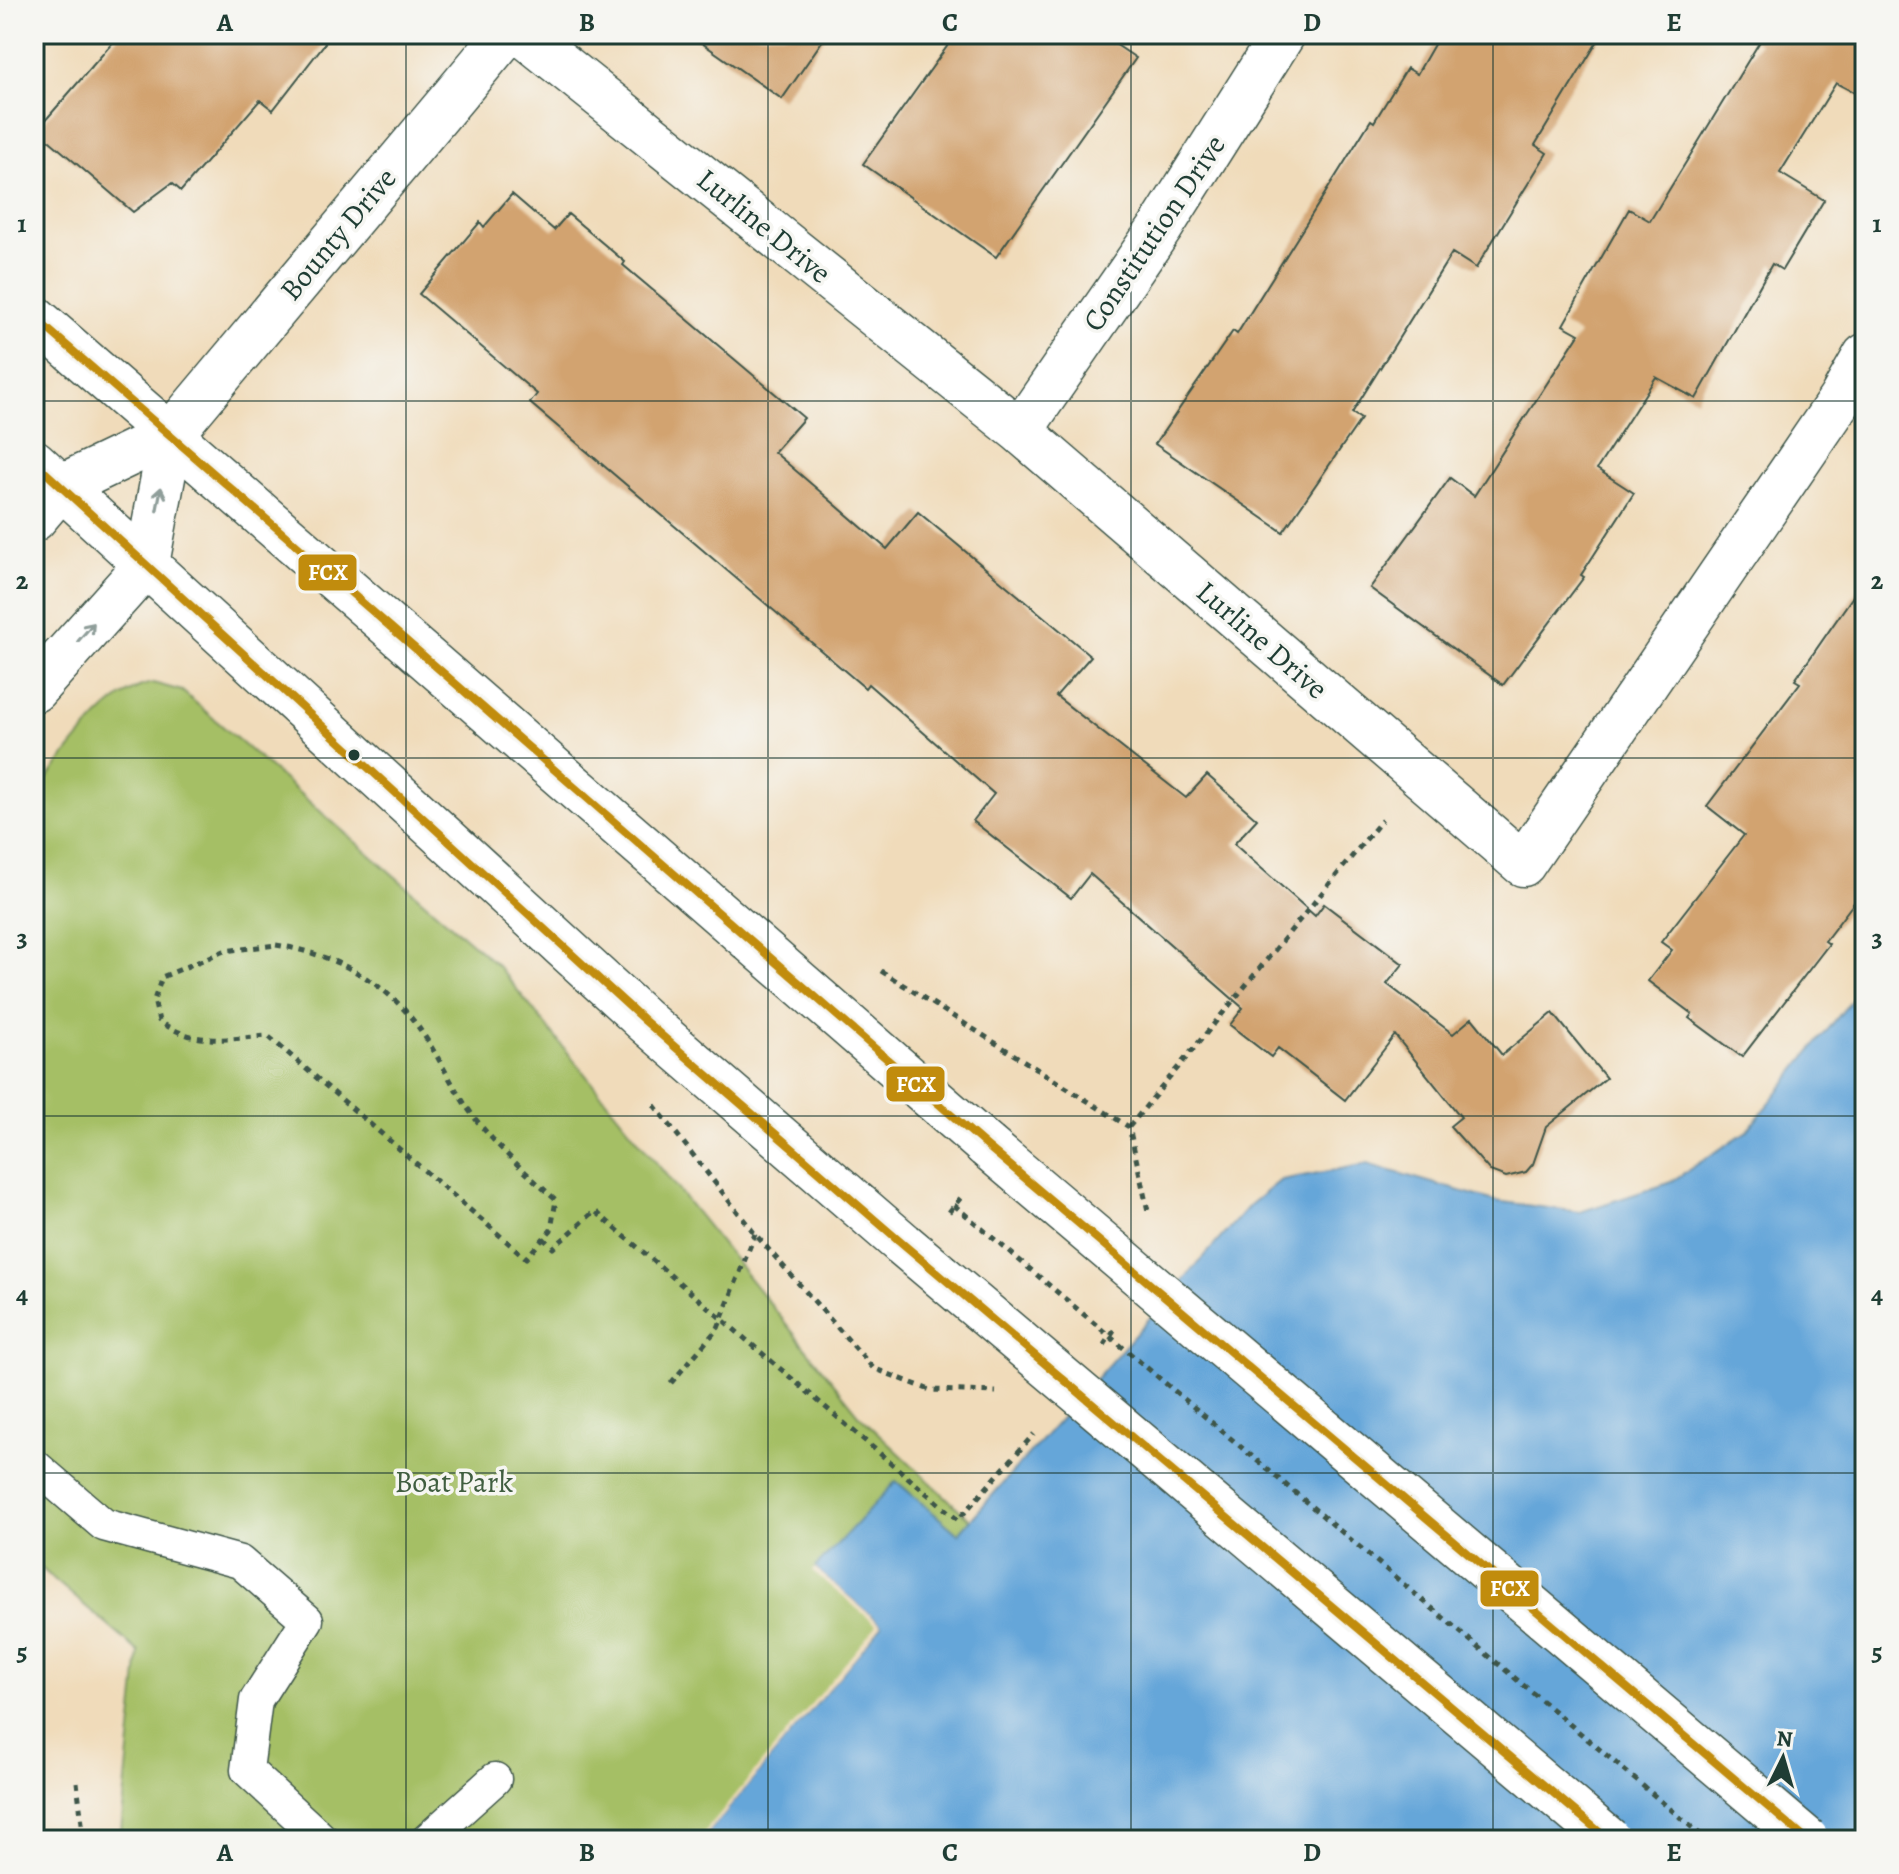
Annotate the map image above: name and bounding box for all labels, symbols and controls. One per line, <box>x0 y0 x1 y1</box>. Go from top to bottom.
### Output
text: A <box>216 5 234 40</box>
text: B <box>579 5 595 40</box>
text: C <box>942 5 958 40</box>
text: D <box>1303 5 1321 40</box>
text: E <box>1666 5 1682 40</box>
street label: Constitution Drive <box>1073 127 1235 339</box>
street label: Bounty Drive <box>271 159 405 309</box>
street label: Lurline Drive <box>689 160 839 292</box>
text: 1 <box>17 206 27 241</box>
text: 1 <box>1872 206 1882 241</box>
one-way arrow <box>152 487 167 512</box>
line badge: FCX <box>297 553 358 592</box>
text: FCX <box>308 558 348 588</box>
text: 2 <box>16 563 29 598</box>
text: 2 <box>1871 563 1884 598</box>
street label: Lurline Drive <box>1188 572 1336 708</box>
one-way arrow <box>77 623 95 643</box>
unlabelled marker <box>346 747 362 763</box>
text: 3 <box>16 920 28 955</box>
text: 3 <box>1871 920 1883 955</box>
line badge: FCX <box>885 1065 946 1103</box>
text: FCX <box>896 1070 936 1100</box>
text: 4 <box>16 1277 28 1312</box>
text: 4 <box>1871 1277 1883 1312</box>
park label: Boat Park <box>395 1462 513 1502</box>
line badge: FCX <box>1479 1569 1540 1608</box>
text: FCX <box>1490 1574 1530 1604</box>
text: 5 <box>16 1634 28 1669</box>
text: 5 <box>1871 1634 1883 1669</box>
north arrow <box>1743 1718 1823 1798</box>
text: N <box>1775 1723 1794 1755</box>
text: A <box>216 1835 234 1870</box>
text: B <box>579 1835 595 1870</box>
text: C <box>942 1835 958 1870</box>
text: D <box>1303 1835 1321 1870</box>
text: E <box>1666 1835 1682 1870</box>

